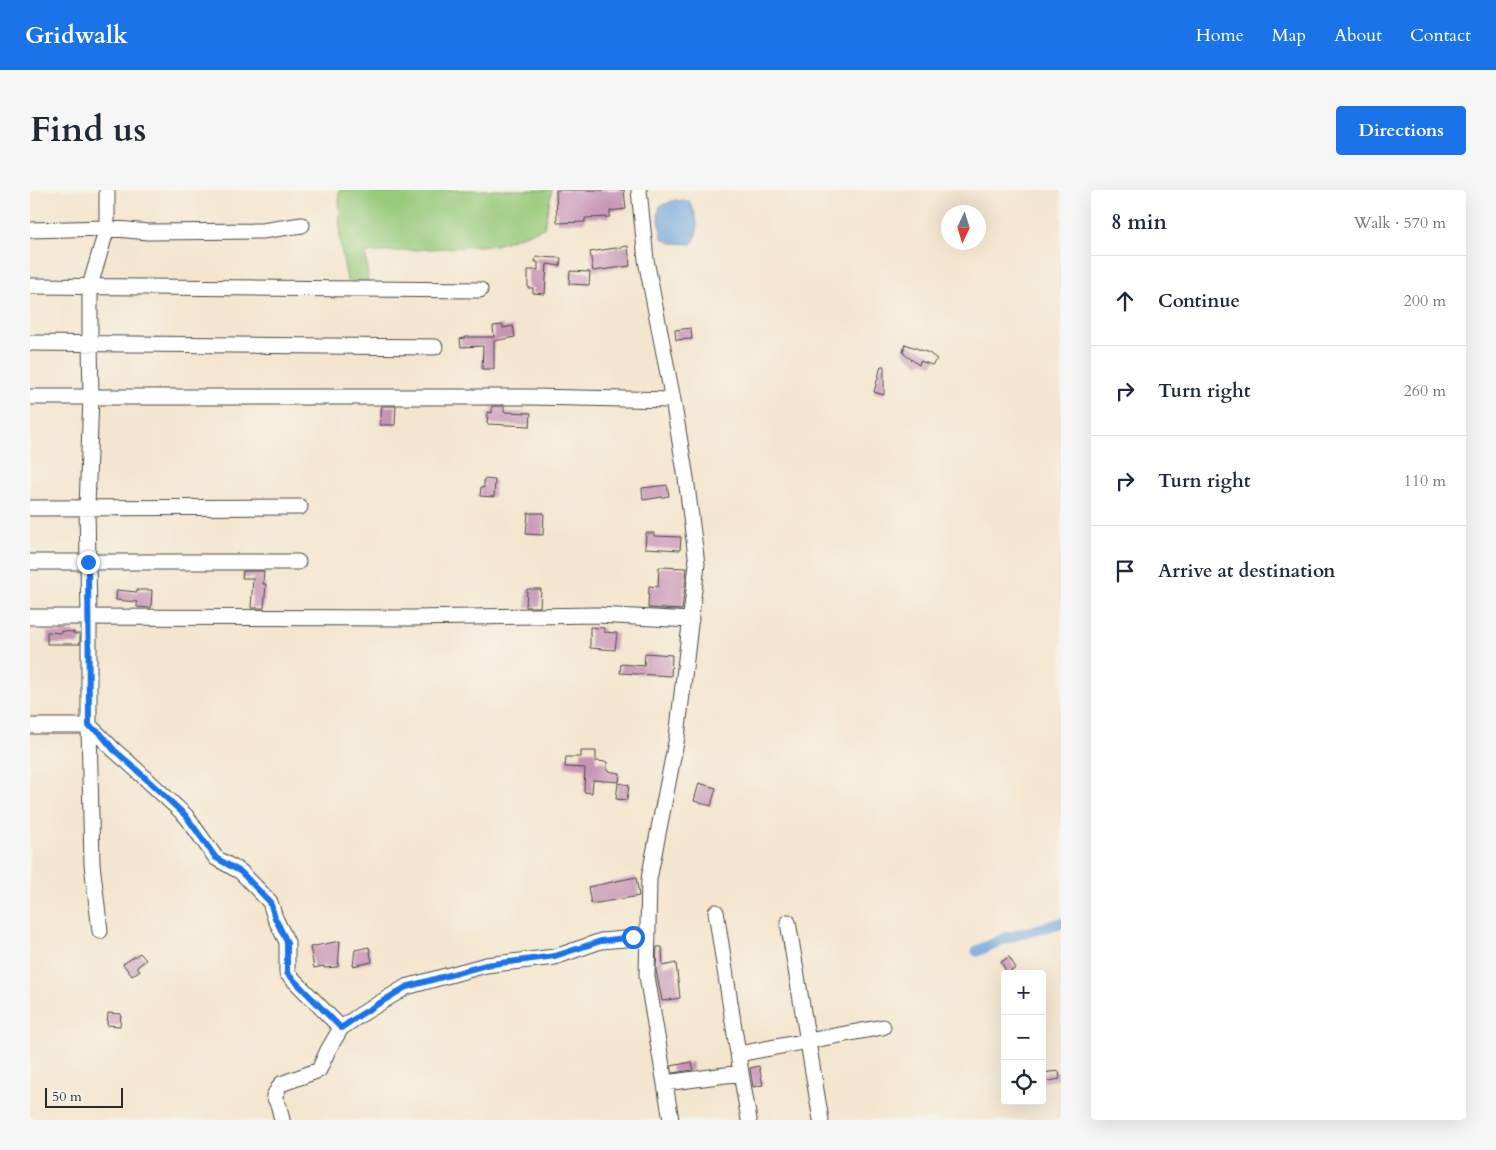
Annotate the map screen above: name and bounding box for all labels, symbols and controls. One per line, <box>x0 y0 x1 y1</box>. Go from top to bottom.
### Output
text: Gridwalk <box>25 19 128 52</box>
text: Home <box>1196 23 1244 48</box>
text: Map <box>1272 23 1306 48</box>
text: About <box>1334 23 1382 48</box>
text: Contact <box>1410 23 1471 48</box>
text: Find us <box>30 106 146 154</box>
button: Directions <box>1336 106 1466 155</box>
north arrow <box>941 205 986 250</box>
text: 8 min <box>1111 208 1167 237</box>
text: Walk · 570 m <box>1354 212 1446 234</box>
icon: ahead <box>1111 287 1139 315</box>
text: Continue <box>1158 288 1240 314</box>
text: 200 m <box>1404 290 1446 312</box>
icon: right <box>1111 377 1139 405</box>
text: Turn right <box>1158 378 1250 404</box>
text: 260 m <box>1404 380 1446 402</box>
icon: right <box>1111 467 1139 495</box>
text: Turn right <box>1158 468 1250 494</box>
text: 110 m <box>1404 470 1446 492</box>
route end <box>77 551 100 574</box>
icon: arrive <box>1111 557 1139 585</box>
text: Arrive at destination <box>1158 558 1335 584</box>
route start <box>622 926 645 949</box>
map controls <box>1001 970 1046 1105</box>
button: + <box>1001 970 1046 1015</box>
button: − <box>1001 1015 1046 1060</box>
button: locate <box>1001 1060 1046 1105</box>
scale bar <box>45 1085 122 1108</box>
text: 50 m <box>52 1087 82 1106</box>

